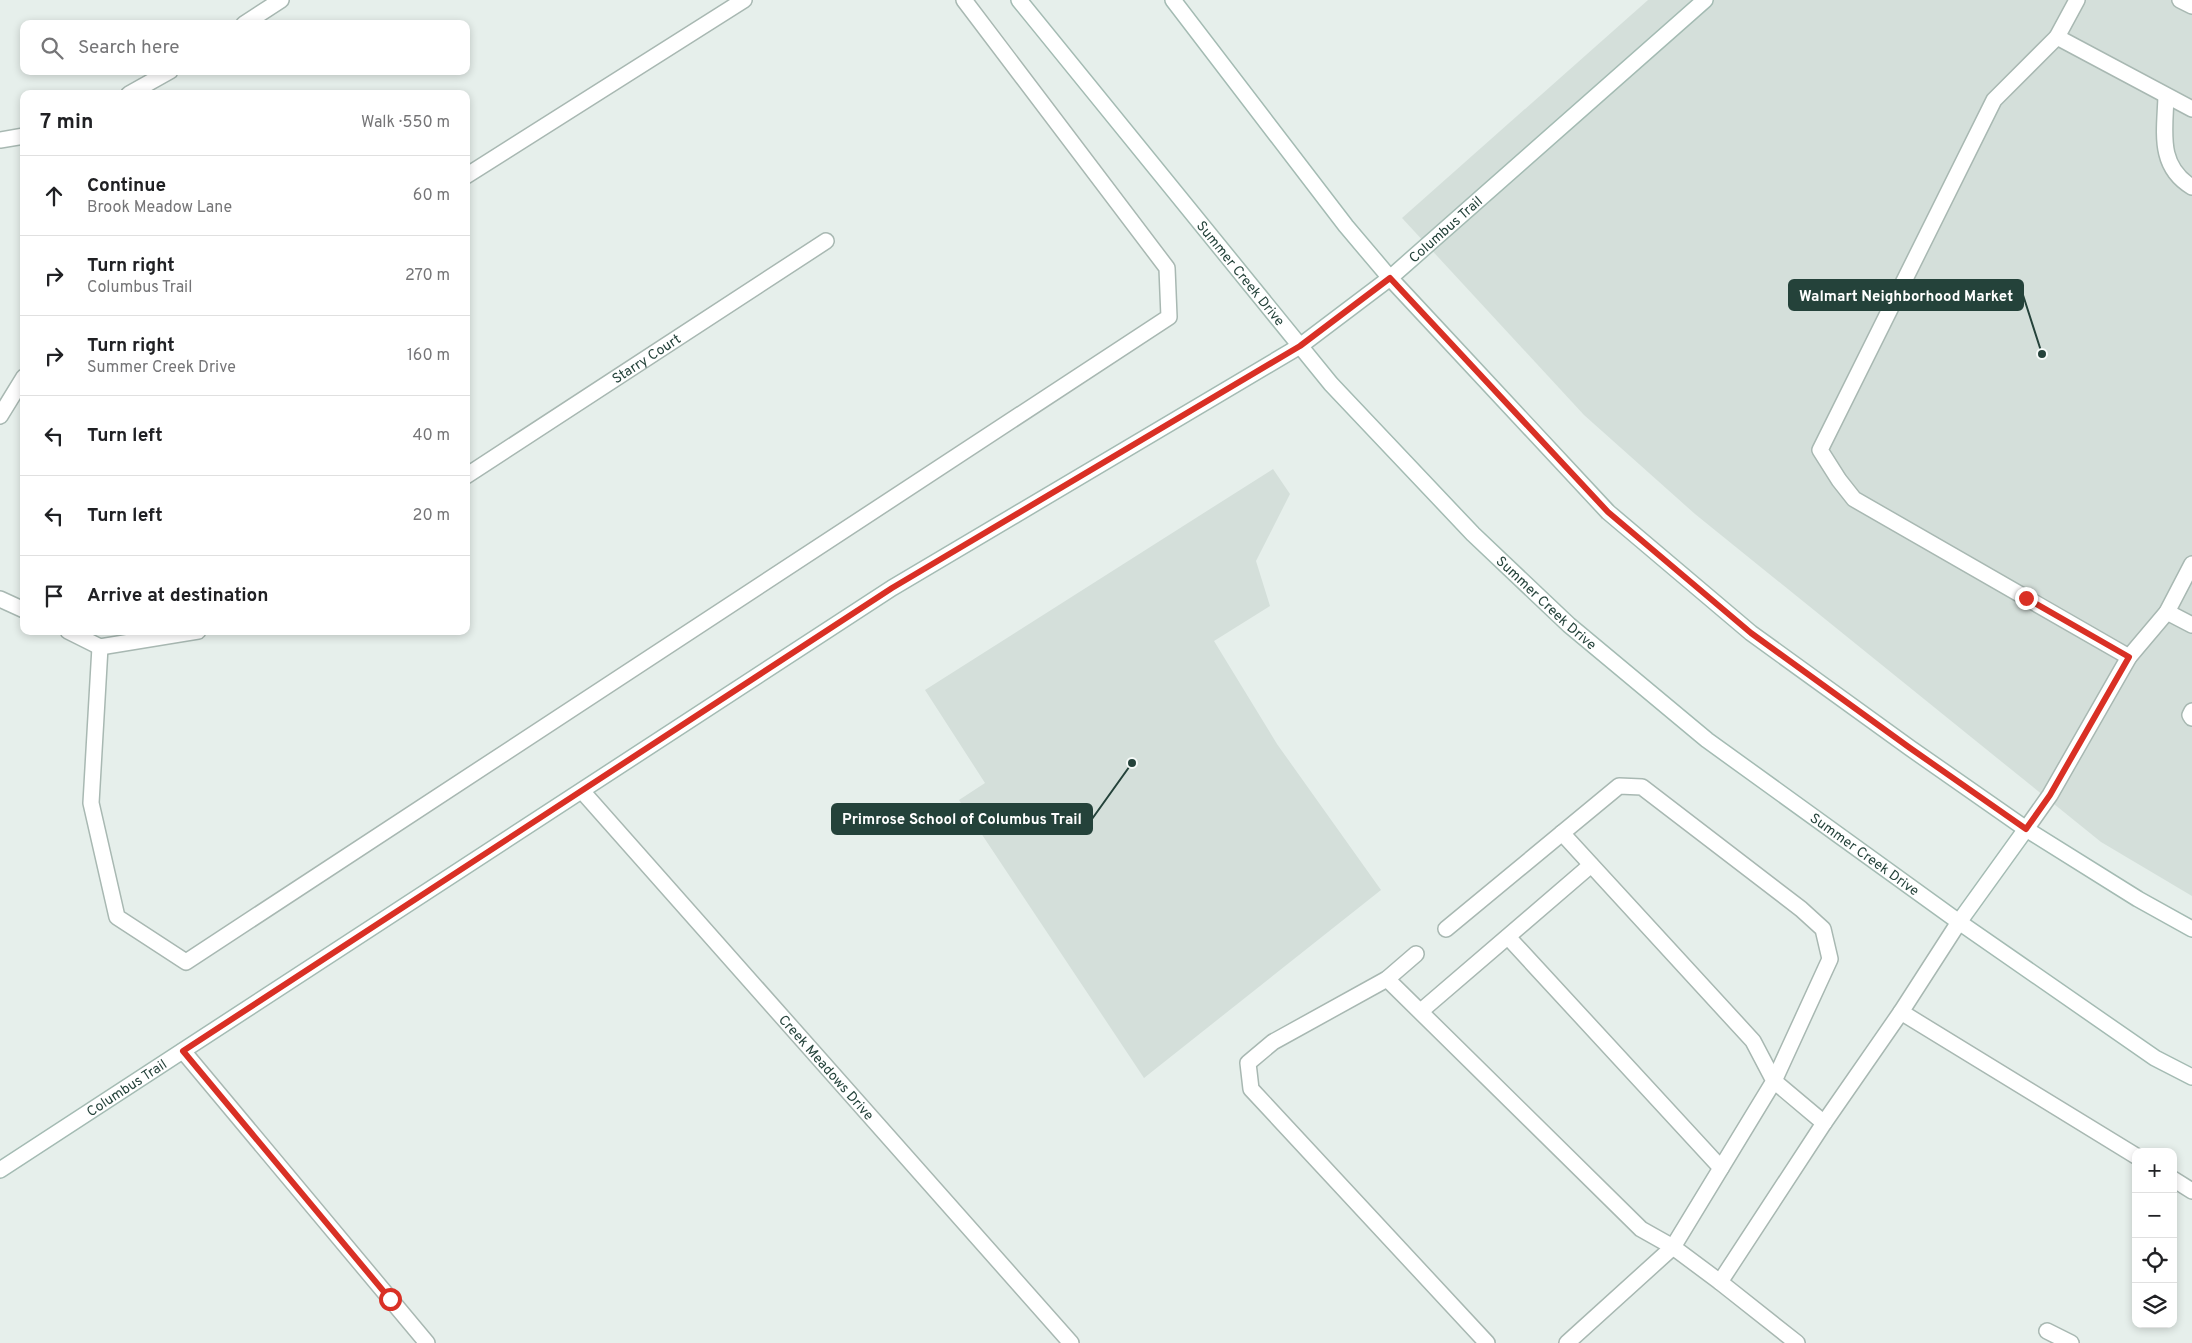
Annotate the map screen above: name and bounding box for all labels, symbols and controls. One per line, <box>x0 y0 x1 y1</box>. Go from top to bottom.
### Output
search box <box>20 20 470 75</box>
icon: search <box>38 34 66 62</box>
text: Search here <box>78 36 180 60</box>
text: 7 min <box>40 109 93 136</box>
text: Walk · 550 m <box>361 113 450 133</box>
text: Continue <box>87 174 166 198</box>
icon: ahead <box>40 182 68 210</box>
text: 60 m <box>413 186 450 206</box>
street label: Columbus Trail <box>1406 193 1487 267</box>
text: Brook Meadow Lane <box>87 198 232 218</box>
street label: Summer Creek Drive <box>1192 218 1288 330</box>
text: Turn right <box>87 254 175 278</box>
icon: right <box>40 262 68 290</box>
text: 270 m <box>405 266 450 286</box>
text: Columbus Trail <box>87 278 192 298</box>
callout: Walmart Neighborhood Market <box>1789 280 2023 310</box>
text: Walmart Neighborhood Market <box>1799 288 2013 307</box>
street label: Starry Court <box>609 331 684 388</box>
text: Turn right <box>87 334 175 358</box>
icon: right <box>40 342 68 370</box>
text: 160 m <box>407 346 450 366</box>
text: Summer Creek Drive <box>87 358 236 378</box>
icon: left <box>40 422 68 450</box>
text: Turn left <box>87 424 163 448</box>
text: 40 m <box>412 426 450 446</box>
icon: left <box>40 502 68 530</box>
text: Turn left <box>87 504 163 528</box>
text: 20 m <box>413 506 450 526</box>
street label: Summer Creek Drive <box>1492 553 1599 654</box>
icon: arrive <box>40 582 68 610</box>
text: Arrive at destination <box>87 584 268 608</box>
route end <box>2015 587 2038 610</box>
callout: Primrose School of Columbus Trail <box>832 804 1092 834</box>
street label: Summer Creek Drive <box>1806 810 1922 900</box>
text: Primrose School of Columbus Trail <box>842 811 1082 830</box>
street label: Creek Meadows Drive <box>774 1012 877 1124</box>
street label: Columbus Trail <box>84 1056 171 1121</box>
map controls <box>2132 1148 2177 1328</box>
button: + <box>2132 1148 2177 1193</box>
button: − <box>2132 1193 2177 1238</box>
button: locate <box>2132 1238 2177 1283</box>
button: layers <box>2132 1283 2177 1328</box>
route start <box>379 1288 402 1311</box>

